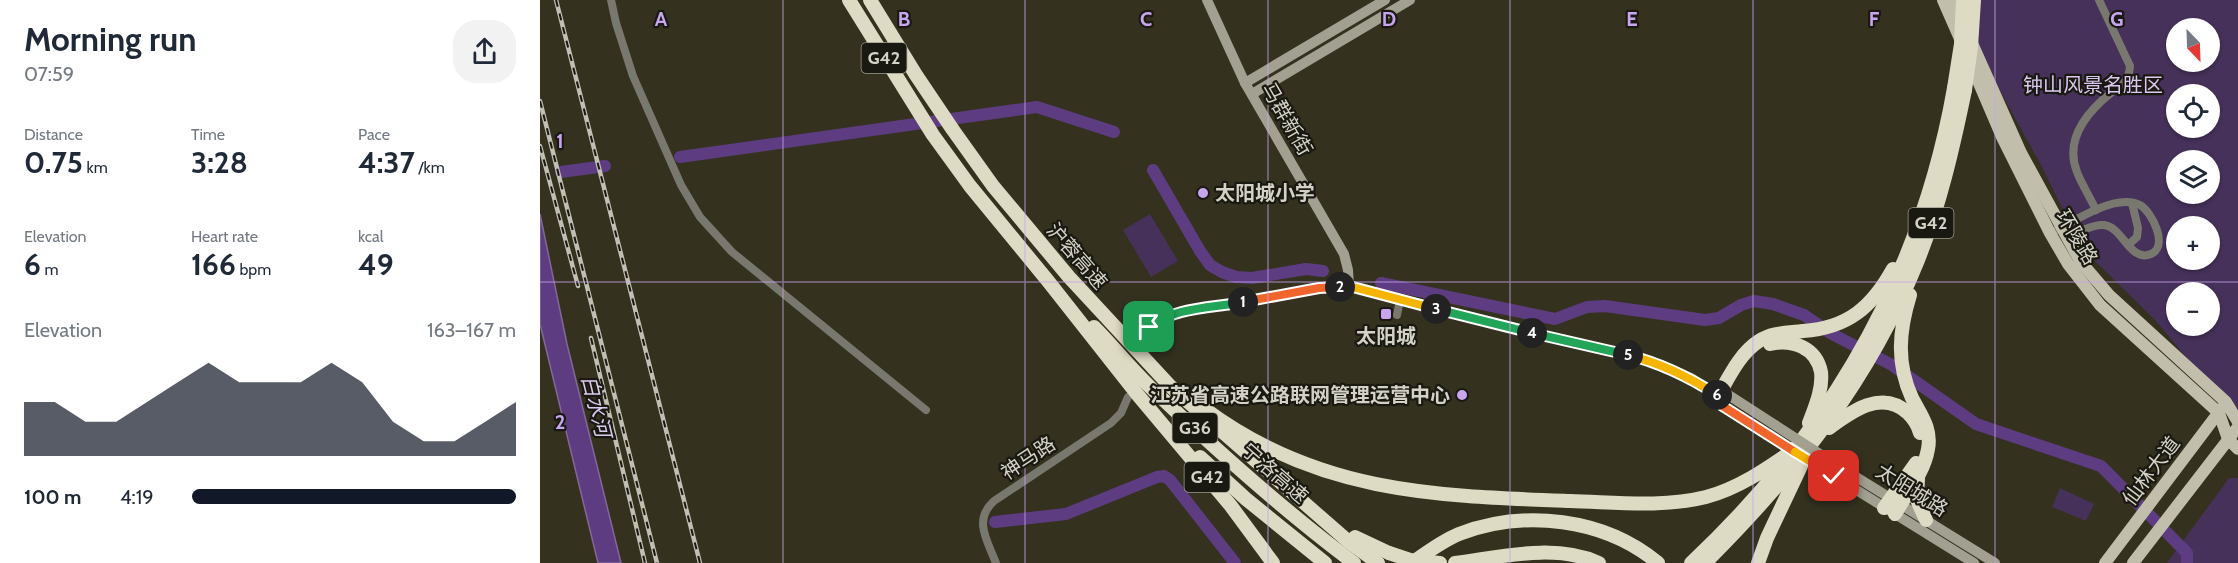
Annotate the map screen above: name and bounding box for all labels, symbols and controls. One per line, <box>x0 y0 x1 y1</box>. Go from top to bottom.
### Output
text: A <box>655 7 668 31</box>
text: B <box>898 7 910 31</box>
text: C <box>1140 7 1152 31</box>
text: D <box>1382 7 1396 31</box>
text: E <box>1626 7 1638 31</box>
text: F <box>1869 7 1880 31</box>
text: G <box>2110 7 2124 31</box>
north arrow <box>2166 18 2220 72</box>
map controls <box>2166 18 2220 336</box>
text: Morning run <box>24 19 196 59</box>
button: share <box>453 20 516 83</box>
road number: G42 <box>862 43 906 73</box>
text: 07:59 <box>24 62 74 86</box>
park label: 钟山风景名胜区 <box>2023 73 2163 97</box>
street label: 马群新街 <box>1257 78 1317 160</box>
button: locate <box>2166 84 2220 138</box>
text: Distance <box>24 125 83 144</box>
text: Time <box>191 125 225 144</box>
text: Pace <box>358 125 390 144</box>
text: 1 <box>556 129 564 153</box>
text: 0.75 <box>24 144 83 181</box>
text: 3:28 <box>191 144 248 181</box>
text: 4:37 <box>358 144 415 181</box>
button: layers <box>2166 150 2220 204</box>
text: km <box>83 158 108 177</box>
text: /km <box>415 158 445 177</box>
place label: 太阳城小学 <box>1215 181 1315 205</box>
marker: 太阳城小学 <box>1196 186 1210 200</box>
street label: 环陵路 <box>2051 205 2103 269</box>
road number: G42 <box>1908 208 1954 238</box>
button: + <box>2166 216 2220 270</box>
street label: 沪蓉高速 <box>1042 218 1112 294</box>
text: Elevation <box>24 227 87 246</box>
text: Heart rate <box>191 227 258 246</box>
text: kcal <box>358 227 384 246</box>
text: 6 <box>24 246 41 283</box>
text: 166 <box>191 246 236 283</box>
text: 49 <box>358 246 394 283</box>
text: m <box>41 260 59 279</box>
text: bpm <box>236 260 271 279</box>
pin: 2 <box>1325 272 1355 302</box>
text: 2 <box>1336 277 1344 296</box>
button: − <box>2166 282 2220 336</box>
pin: 1 <box>1228 287 1258 317</box>
text: 1 <box>1240 292 1246 311</box>
pin: 3 <box>1421 294 1451 324</box>
text: 3 <box>1432 299 1440 318</box>
pin <box>1123 301 1174 352</box>
marker: 太阳城 <box>1379 307 1393 321</box>
icon: arrive <box>1132 310 1165 343</box>
text: Elevation <box>24 318 102 342</box>
text: 163–167 m <box>427 318 516 342</box>
pin: 4 <box>1517 318 1547 348</box>
text: 4 <box>1527 323 1537 342</box>
place label: 太阳城 <box>1356 324 1416 348</box>
pin: 5 <box>1613 340 1643 370</box>
text: 5 <box>1624 345 1632 364</box>
water label: 白水河 <box>577 372 617 443</box>
pin: 6 <box>1702 380 1732 410</box>
place label: 江苏省高速公路联网管理运营中心 <box>1150 383 1450 407</box>
text: 6 <box>1713 385 1722 404</box>
marker: 江苏省高速公路联网管理运营中心 <box>1455 388 1469 402</box>
text: 2 <box>555 410 565 434</box>
road number: G36 <box>1172 413 1218 443</box>
street label: 神马路 <box>996 431 1060 485</box>
street label: 仙林大道 <box>2117 432 2185 510</box>
street label: 宁洛高速 <box>1237 438 1313 508</box>
pin <box>1808 450 1859 501</box>
icon: check <box>1817 459 1850 492</box>
street label: 太阳城路 <box>1872 459 1952 521</box>
road number: G42 <box>1184 462 1230 492</box>
text: 100 m <box>24 485 82 509</box>
text: 4:19 <box>120 485 154 509</box>

